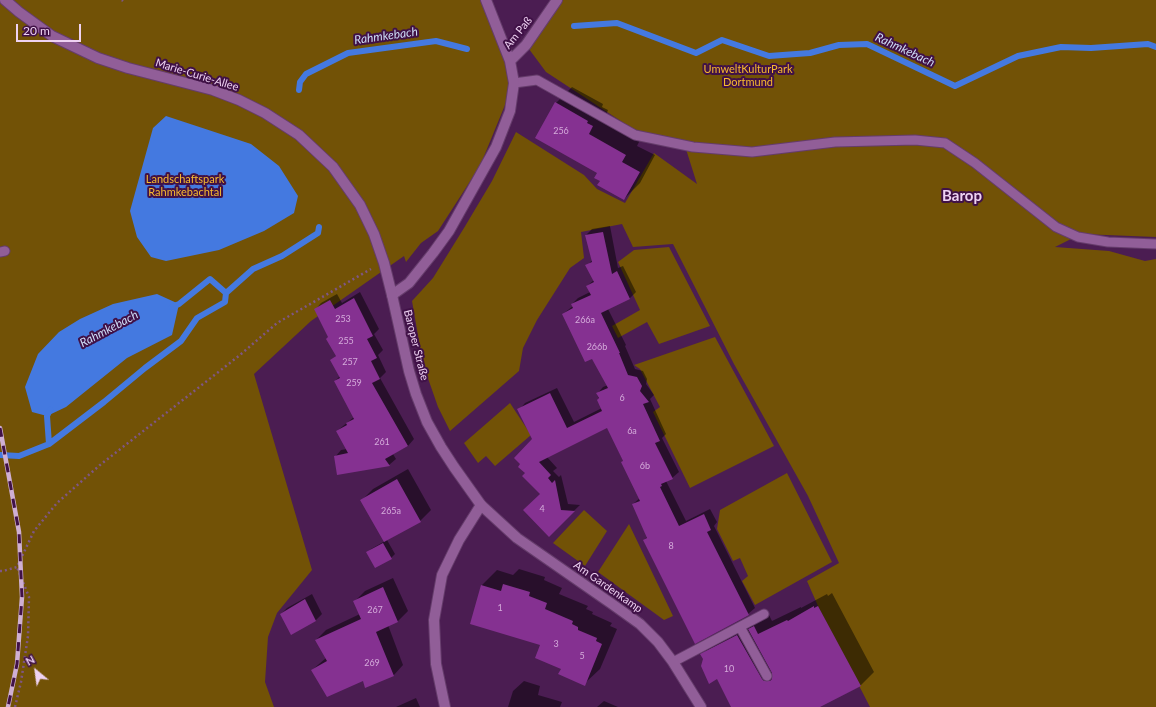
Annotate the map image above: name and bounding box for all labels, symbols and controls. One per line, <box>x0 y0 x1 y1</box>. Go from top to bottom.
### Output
street label: Am Paß <box>501 14 535 52</box>
scale bar <box>18 16 83 42</box>
text: 20 m <box>23 23 50 38</box>
water label: Rahmkebach <box>353 24 419 48</box>
water label: Rahmkebach <box>873 30 937 70</box>
street label: Marie-Curie-Allee <box>154 56 240 94</box>
park label: UmweltKulturPark Dortmund <box>703 62 793 88</box>
house number: 256 <box>553 126 569 136</box>
park label: Landschaftspark Rahmkebachtal <box>146 172 224 198</box>
district label: Barop <box>942 187 982 205</box>
water label: Rahmkebach <box>77 308 141 350</box>
street label: Baroper Straße <box>401 308 431 382</box>
house number: 253 <box>335 314 351 324</box>
house number: 266a <box>575 315 595 325</box>
house number: 255 <box>338 336 354 346</box>
house number: 266b <box>587 342 607 352</box>
house number: 257 <box>342 357 358 367</box>
house number: 259 <box>346 378 362 388</box>
house number: 6 <box>619 393 625 403</box>
house number: 6a <box>627 426 637 436</box>
house number: 261 <box>374 437 390 447</box>
house number: 6b <box>640 461 650 471</box>
house number: 4 <box>539 504 545 514</box>
house number: 265a <box>381 506 401 516</box>
house number: 8 <box>668 541 674 551</box>
street label: Am Gardenkamp <box>571 558 645 616</box>
house number: 1 <box>497 603 503 613</box>
house number: 267 <box>367 605 383 615</box>
house number: 3 <box>553 639 559 649</box>
north arrow <box>16 651 56 691</box>
house number: 5 <box>579 651 585 661</box>
text: N <box>23 652 37 668</box>
house number: 269 <box>364 658 380 668</box>
house number: 10 <box>724 664 734 674</box>

